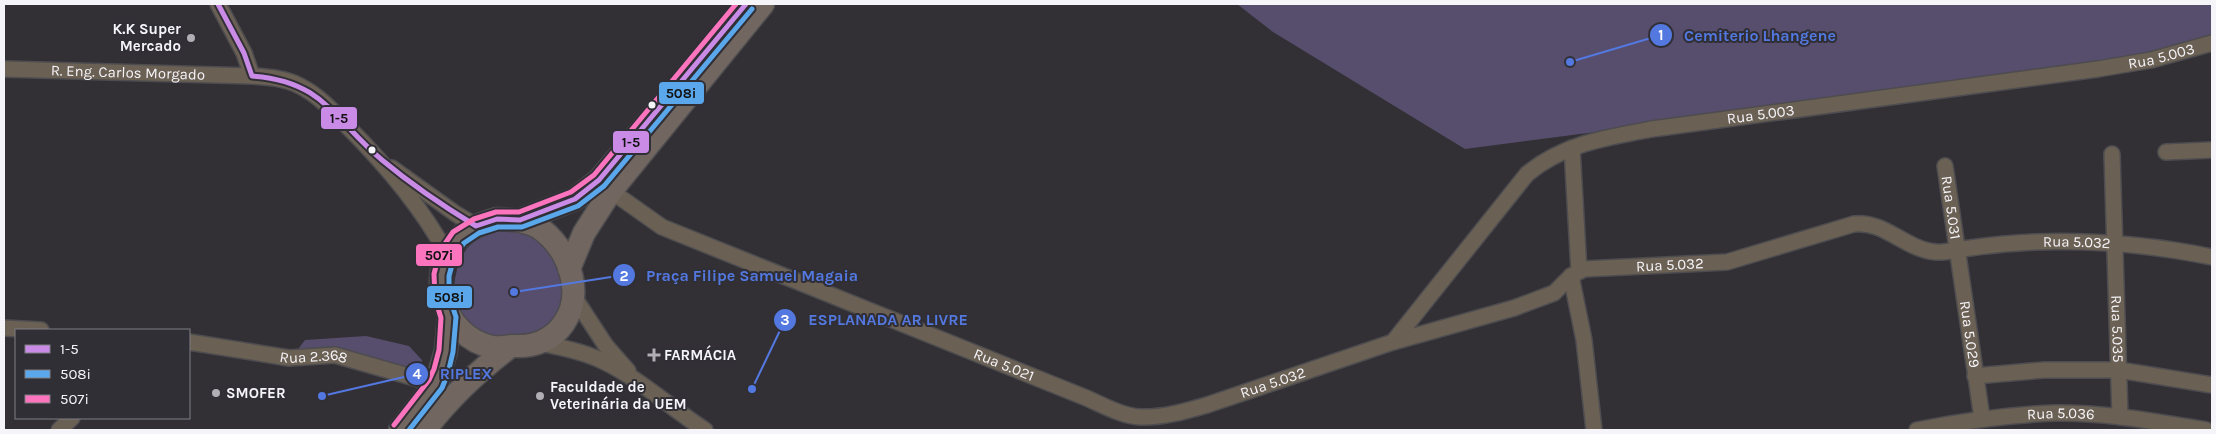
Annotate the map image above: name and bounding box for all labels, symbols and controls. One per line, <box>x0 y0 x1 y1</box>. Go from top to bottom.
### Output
place label: K.K Super Mercado <box>112 20 181 55</box>
callout: Cemiterio Lhangene <box>1649 20 1846 51</box>
text: 1 <box>1658 26 1664 44</box>
text: Cemiterio Lhangene <box>1684 26 1836 45</box>
marker: K.K Super Mercado <box>185 32 197 44</box>
street label: Rua 5.003 <box>2127 39 2197 73</box>
street label: R. Eng. Carlos Morgado <box>51 61 205 84</box>
line badge: 508i <box>658 81 705 105</box>
text: 508i <box>666 85 696 102</box>
unlabelled marker <box>647 100 657 110</box>
street label: Rua 5.003 <box>1726 101 1795 128</box>
line badge: 1-5 <box>320 106 358 130</box>
text: 1-5 <box>330 110 348 127</box>
line badge: 1-5 <box>612 130 650 154</box>
text: 1-5 <box>622 134 640 151</box>
unlabelled marker <box>367 145 377 155</box>
street label: Rua 5.031 <box>1938 175 1965 241</box>
street label: Rua 5.032 <box>2043 233 2111 252</box>
line badge: 507i <box>415 243 463 267</box>
text: 507i <box>425 247 453 264</box>
street label: Rua 5.032 <box>1636 254 1704 275</box>
callout: Praça Filipe Samuel Magaia <box>611 260 869 291</box>
text: Praça Filipe Samuel Magaia <box>646 266 858 285</box>
text: 2 <box>619 267 629 285</box>
line badge: 508i <box>426 285 473 309</box>
text: 508i <box>434 289 464 306</box>
street label: Rua 5.035 <box>2107 295 2127 363</box>
street label: Rua 5.029 <box>1956 299 1984 369</box>
callout: ESPLANADA AR LIVRE <box>773 304 977 335</box>
text: ESPLANADA AR LIVRE <box>808 310 968 329</box>
text: 3 <box>780 311 790 329</box>
legend <box>15 329 190 419</box>
text: 1-5 <box>60 340 79 358</box>
street label: Rua 5.021 <box>971 344 1037 385</box>
place label: FARMÁCIA <box>664 345 737 364</box>
street label: Rua 2.368 <box>278 346 350 367</box>
marker: FARMÁCIA <box>648 349 660 361</box>
callout: RIPLEX <box>404 358 502 389</box>
street label: Rua 5.032 <box>1238 363 1308 402</box>
text: RIPLEX <box>440 364 492 383</box>
text: 508i <box>60 365 91 383</box>
text: 4 <box>413 365 422 383</box>
place label: Faculdade de Veterinária da UEM <box>550 378 687 413</box>
place label: SMOFER <box>226 384 286 402</box>
marker: SMOFER <box>210 387 222 399</box>
text: 507i <box>60 390 89 408</box>
marker: Faculdade de Veterinária da UEM <box>534 390 546 402</box>
street label: Rua 5.036 <box>2026 404 2095 424</box>

